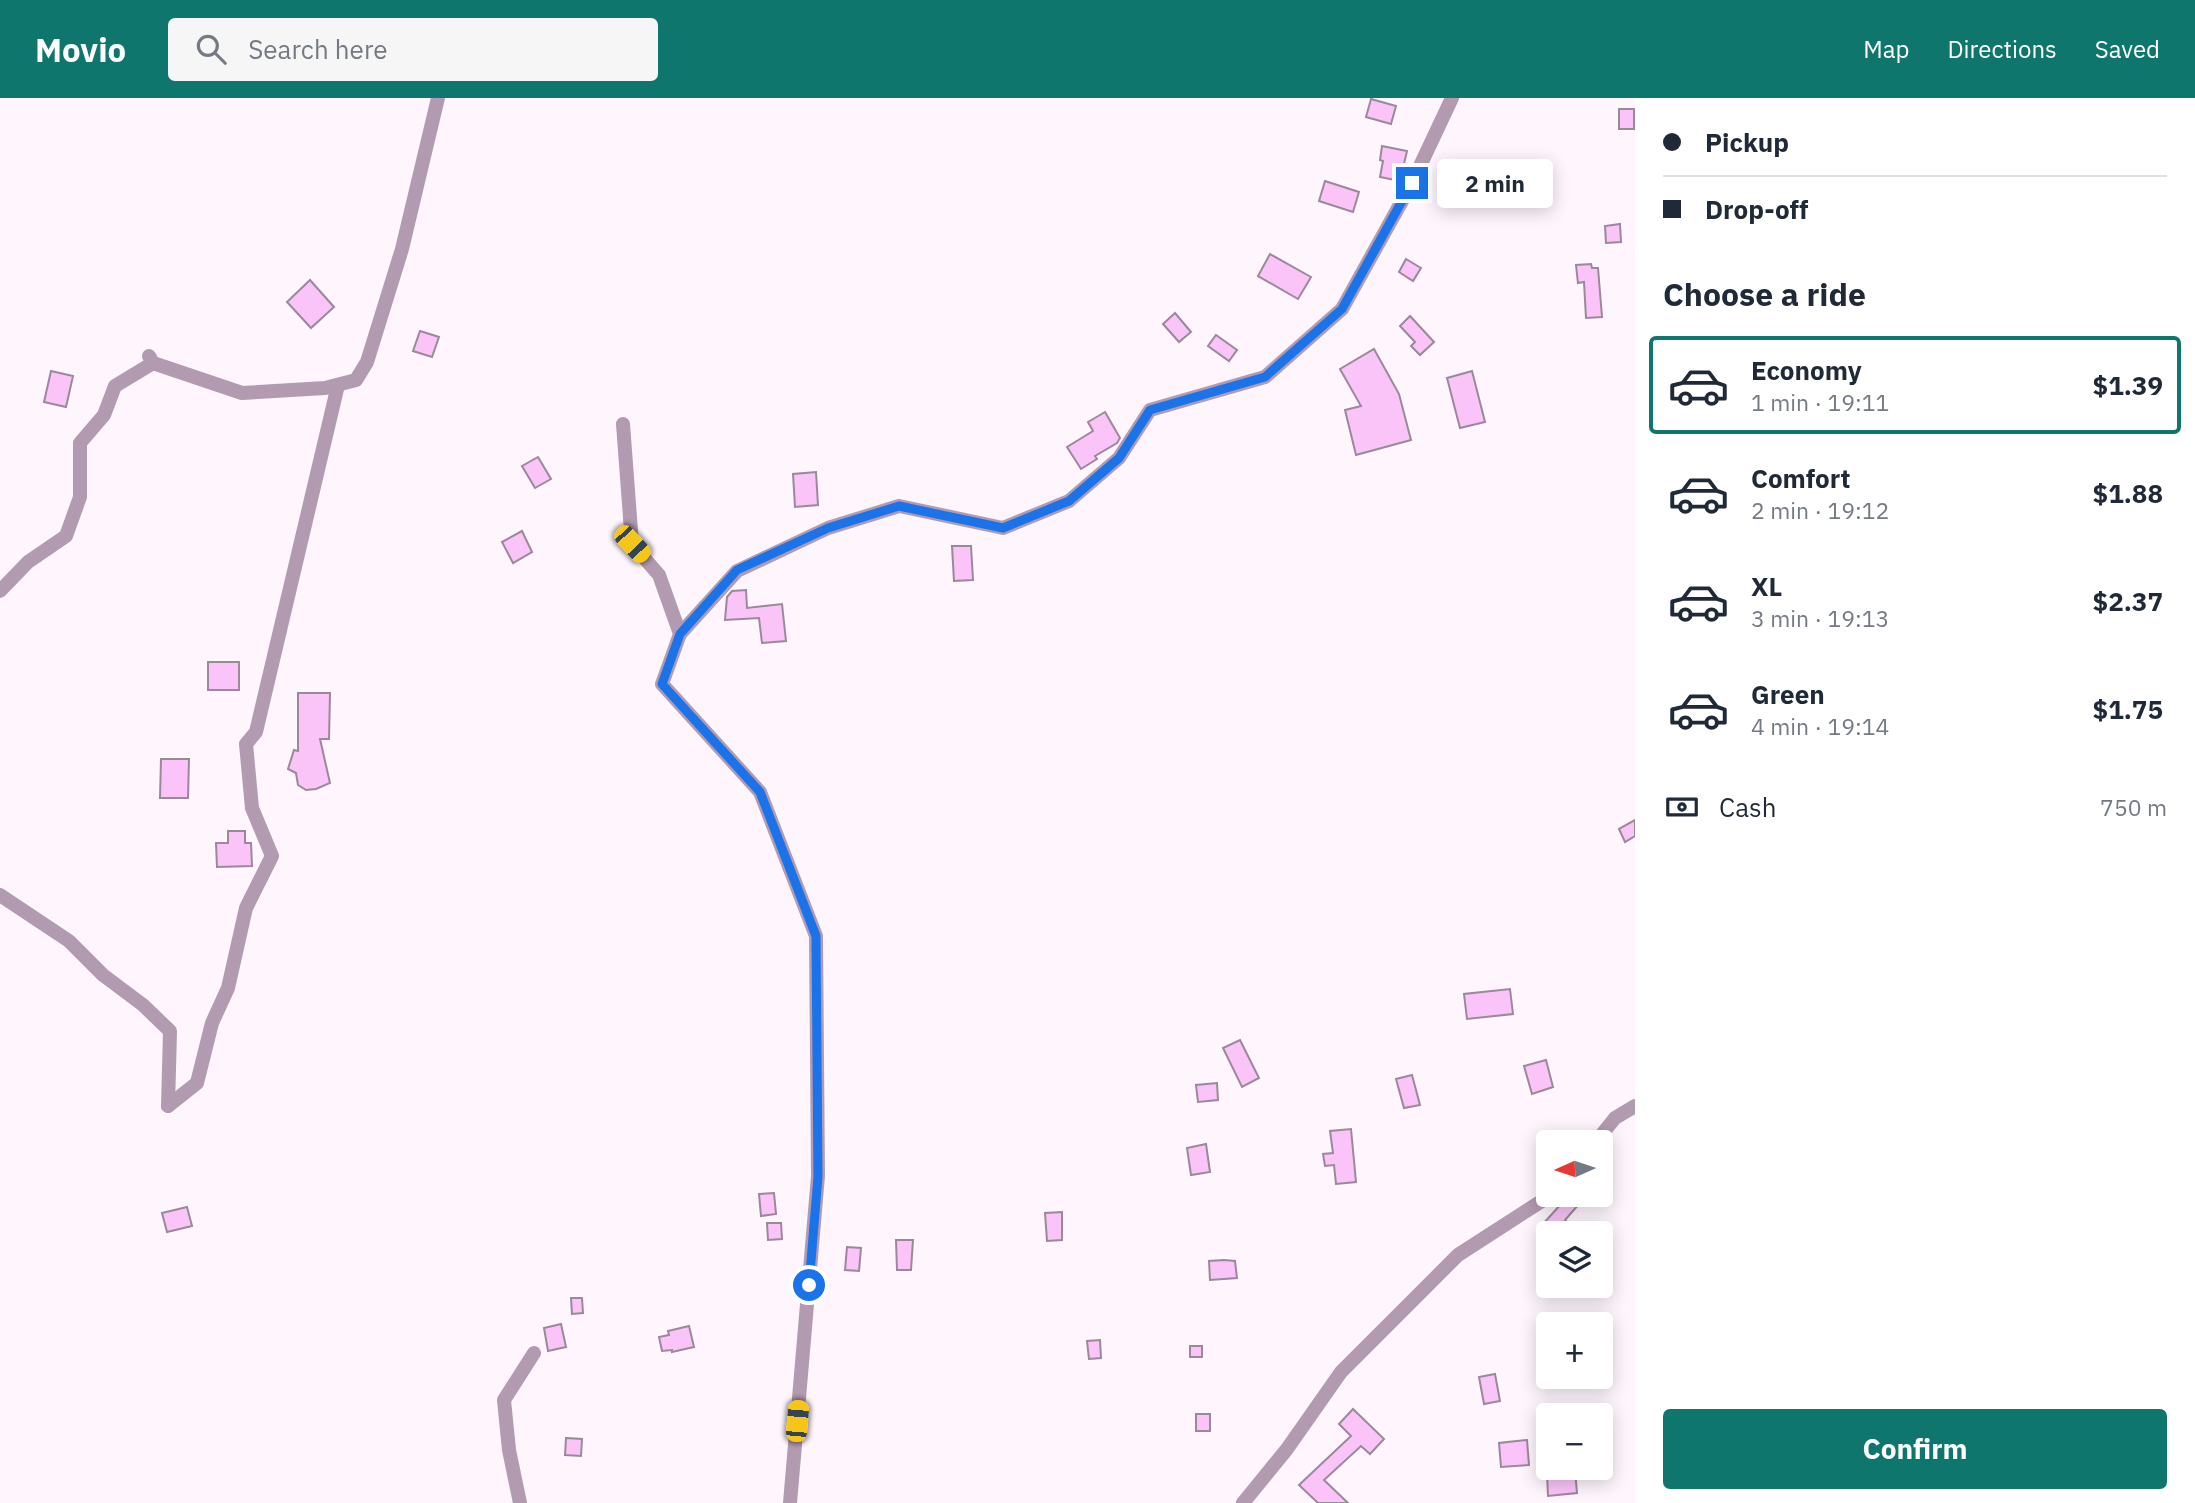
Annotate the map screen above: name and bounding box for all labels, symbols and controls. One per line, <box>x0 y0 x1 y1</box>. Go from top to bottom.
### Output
search box <box>168 18 658 81</box>
text: Movio <box>35 28 126 71</box>
icon: search <box>192 30 230 68</box>
text: Search here <box>248 32 388 66</box>
text: Map <box>1863 33 1909 65</box>
text: Directions <box>1947 33 2057 65</box>
text: Saved <box>2095 33 2160 65</box>
text: Pickup <box>1705 125 1789 159</box>
callout: 2 min <box>1436 158 1552 208</box>
route end <box>1396 167 1428 199</box>
text: 2 min <box>1465 168 1525 198</box>
text: Drop-off <box>1705 192 1808 226</box>
text: Choose a ride <box>1663 273 1866 315</box>
text: Economy <box>1751 353 1862 387</box>
icon: car <box>1667 354 1730 417</box>
text: $1.39 <box>2093 368 2163 402</box>
text: 1 min · 19:11 <box>1751 387 1889 417</box>
text: Comfort <box>1751 461 1850 495</box>
icon: car <box>1667 462 1730 525</box>
text: $1.88 <box>2093 476 2163 510</box>
text: 2 min · 19:12 <box>1751 495 1889 525</box>
car <box>610 521 655 567</box>
text: XL <box>1751 569 1782 603</box>
icon: car <box>1667 570 1730 633</box>
text: $2.37 <box>2093 584 2163 618</box>
text: 3 min · 19:13 <box>1751 603 1889 633</box>
text: Green <box>1751 677 1825 711</box>
icon: car <box>1667 678 1730 741</box>
text: $1.75 <box>2093 692 2163 726</box>
text: 4 min · 19:14 <box>1751 711 1889 741</box>
icon: cash <box>1663 788 1701 826</box>
text: Cash <box>1719 790 1776 824</box>
text: 750 m <box>2100 792 2167 822</box>
north arrow <box>1536 1130 1614 1208</box>
map controls <box>1536 1130 1613 1480</box>
button: layers <box>1536 1221 1613 1298</box>
route start <box>793 1269 825 1301</box>
button: + <box>1536 1312 1613 1389</box>
car <box>785 1399 810 1443</box>
button: − <box>1536 1403 1613 1480</box>
button: Confirm <box>1663 1409 2167 1489</box>

